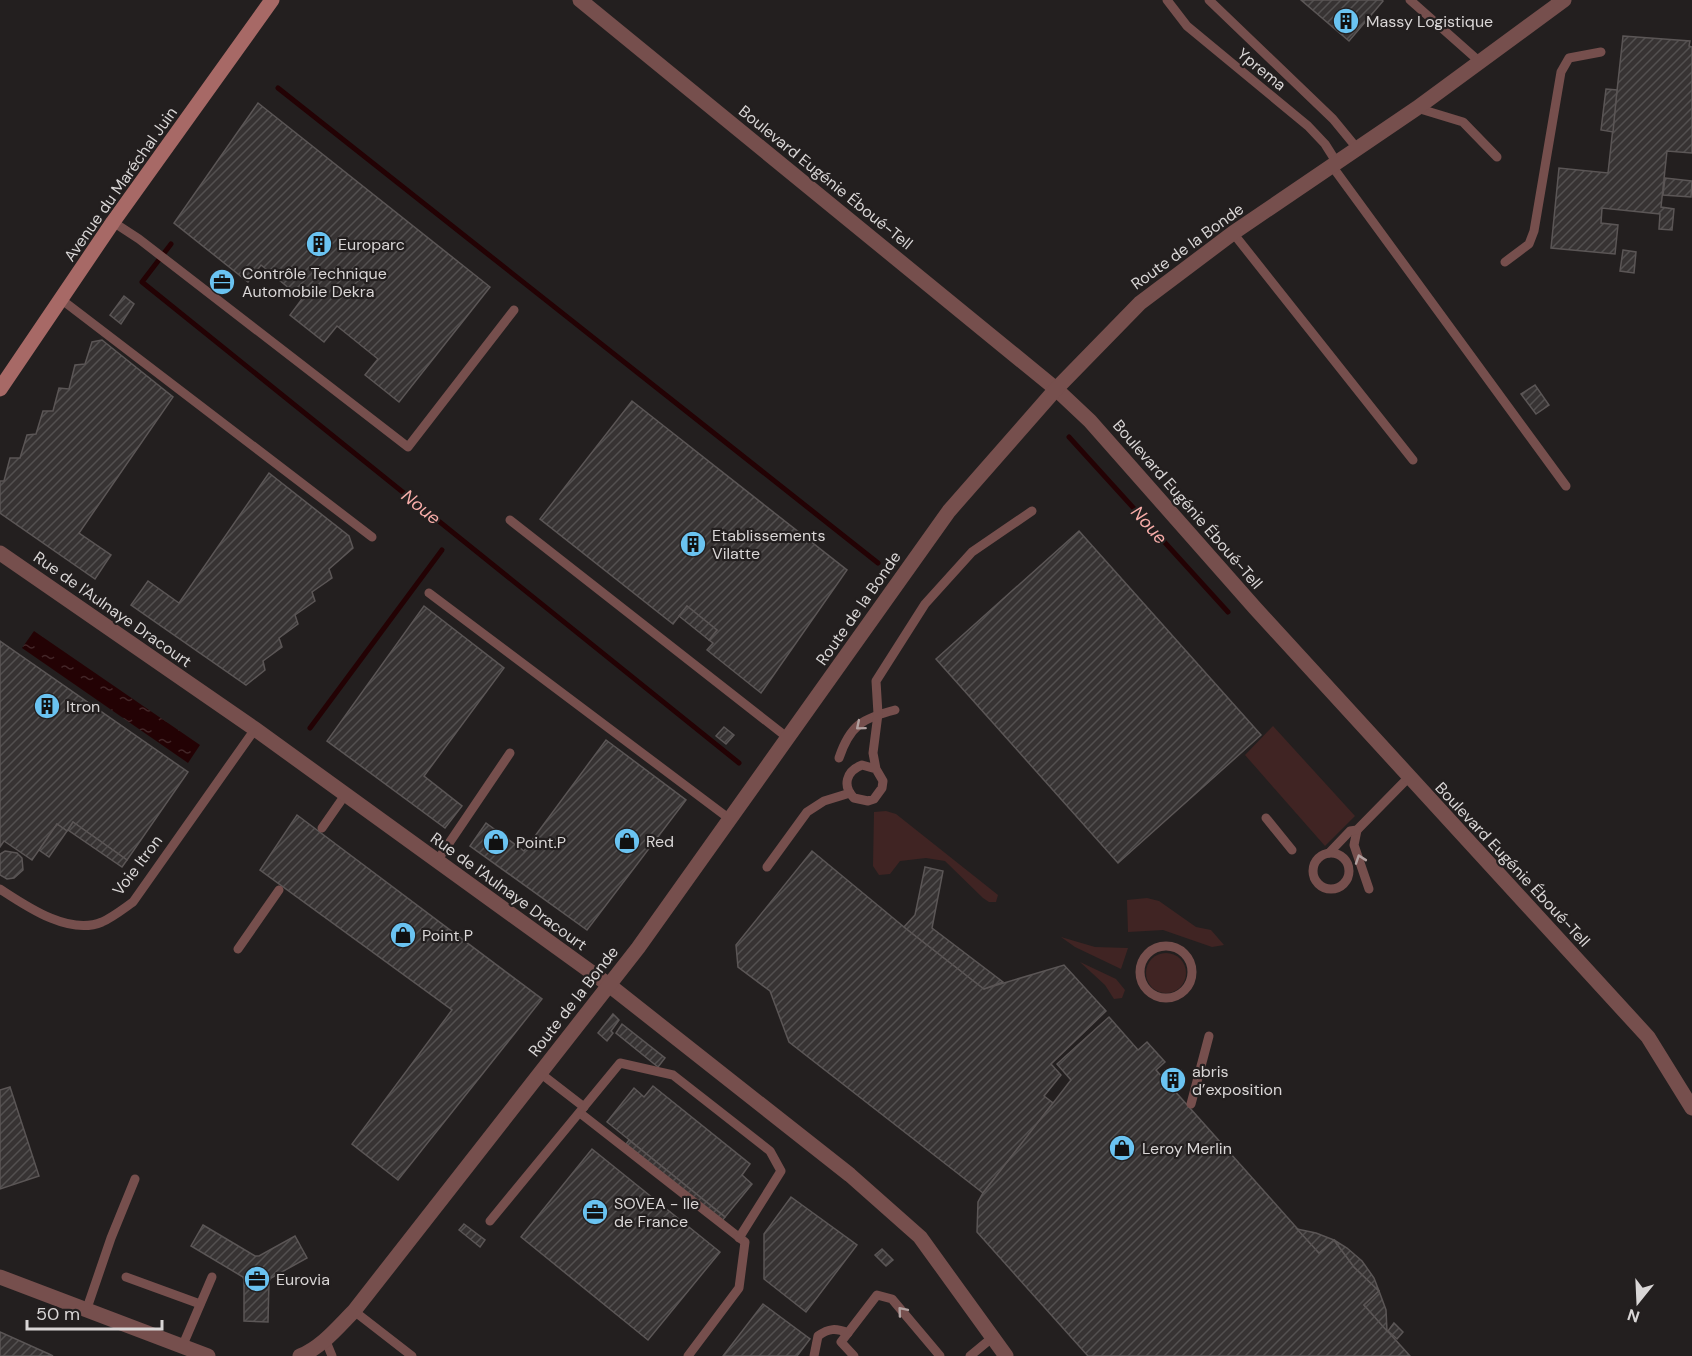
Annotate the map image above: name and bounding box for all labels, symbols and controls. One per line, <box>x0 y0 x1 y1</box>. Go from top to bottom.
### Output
building icon: Massy Logistique <box>1331 6 1361 36</box>
place label: Massy Logistique <box>1366 11 1493 32</box>
street label: Yprema <box>1233 43 1290 95</box>
street label: Boulevard Eugénie Éboué-Tell <box>734 101 917 254</box>
street label: Avenue du Maréchal Juin <box>59 103 182 266</box>
street label: Route de la Bonde <box>1127 198 1248 294</box>
building icon: Europarc <box>304 229 334 259</box>
place label: Europarc <box>338 234 405 255</box>
place label: Contrôle Technique Automobile Dekra <box>242 263 387 302</box>
office icon: Contrôle Technique Automobile Dekra <box>207 267 237 297</box>
street label: Boulevard Eugénie Éboué-Tell <box>1108 415 1267 593</box>
water label: Noue <box>396 484 446 530</box>
water label: Noue <box>1125 501 1173 549</box>
place label: Etablissements Vilatte <box>712 525 825 564</box>
building icon: Etablissements Vilatte <box>678 529 708 559</box>
street label: Rue de l'Aulnaye Dracourt <box>29 547 196 672</box>
street label: Route de la Bonde <box>811 547 906 669</box>
building icon: Itron <box>32 691 62 721</box>
place label: Itron <box>66 696 100 717</box>
one-way arrow <box>856 718 867 729</box>
street label: Boulevard Eugénie Éboué-Tell <box>1431 777 1595 951</box>
shop icon: Red <box>612 826 642 856</box>
shop icon: Point.P <box>481 827 511 857</box>
street label: Rue de l'Aulnaye Dracourt <box>426 828 591 955</box>
street label: Voie Itron <box>108 831 167 900</box>
place label: Red <box>646 831 674 852</box>
place label: Point.P <box>516 832 566 853</box>
one-way arrow <box>1354 854 1367 865</box>
shop icon: Point P <box>388 920 418 950</box>
place label: Point P <box>422 925 473 946</box>
street label: Route de la Bonde <box>524 942 623 1061</box>
place label: abris d’exposition <box>1192 1061 1282 1100</box>
building icon: abris d’exposition <box>1158 1065 1188 1095</box>
shop icon: Leroy Merlin <box>1107 1133 1137 1163</box>
place label: Leroy Merlin <box>1142 1138 1232 1159</box>
place label: SOVEA - Ile de France <box>614 1193 699 1232</box>
office icon: SOVEA - Ile de France <box>580 1197 610 1227</box>
office icon: Eurovia <box>242 1264 272 1294</box>
place label: Eurovia <box>276 1269 330 1290</box>
north arrow <box>1608 1272 1668 1332</box>
scale bar <box>27 1293 162 1331</box>
text: 50 m <box>36 1302 80 1326</box>
text: N <box>1625 1304 1642 1328</box>
one-way arrow <box>898 1307 909 1318</box>

